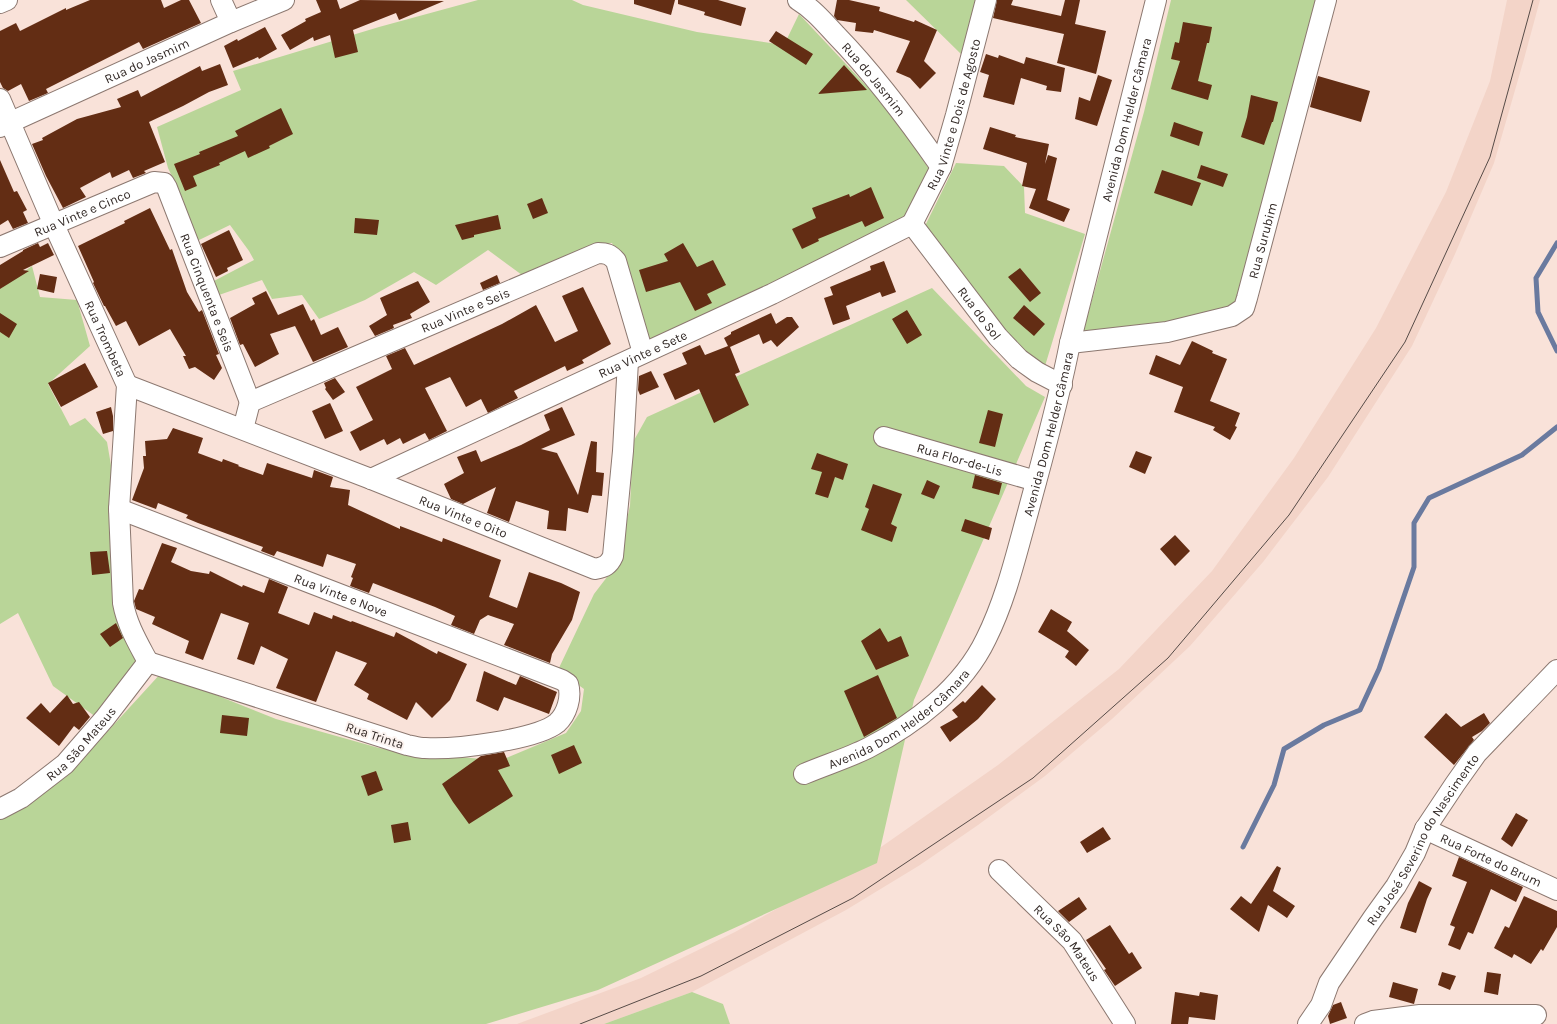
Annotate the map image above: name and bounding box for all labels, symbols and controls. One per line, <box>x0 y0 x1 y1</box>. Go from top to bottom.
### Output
street label: Rua do Jasmim <box>102 35 192 87</box>
street label: Avenida Dom Helder Câmara <box>1099 36 1154 203</box>
street label: Rua Vinte e Dois de Agosto <box>924 37 984 193</box>
street label: Rua do Jasmim <box>839 39 909 119</box>
street label: Rua Vinte e Cinco <box>32 186 133 240</box>
street label: Rua Surubim <box>1245 201 1280 280</box>
street label: Rua Cinquenta e Seis <box>177 231 237 354</box>
street label: Rua do Sol <box>954 284 1004 343</box>
street label: Rua Vinte e Seis <box>419 285 512 336</box>
street label: Rua Trombeta <box>82 298 129 379</box>
street label: Rua Vinte e Sete <box>596 327 690 381</box>
street label: Avenida Dom Helder Câmara <box>1020 351 1076 518</box>
street label: Rua Flor-de-Lis <box>915 440 1005 479</box>
street label: Rua Vinte e Oito <box>417 492 510 541</box>
street label: Rua Vinte e Nove <box>292 570 390 620</box>
street label: Avenida Dom Helder Câmara <box>826 666 973 772</box>
street label: Rua São Mateus <box>43 704 119 784</box>
street label: Rua Trinta <box>344 719 406 752</box>
street label: Rua José Severino do Nascimento <box>1363 751 1482 928</box>
street label: Rua Forte do Brum <box>1438 830 1544 890</box>
street label: Rua São Mateus <box>1031 901 1103 984</box>

